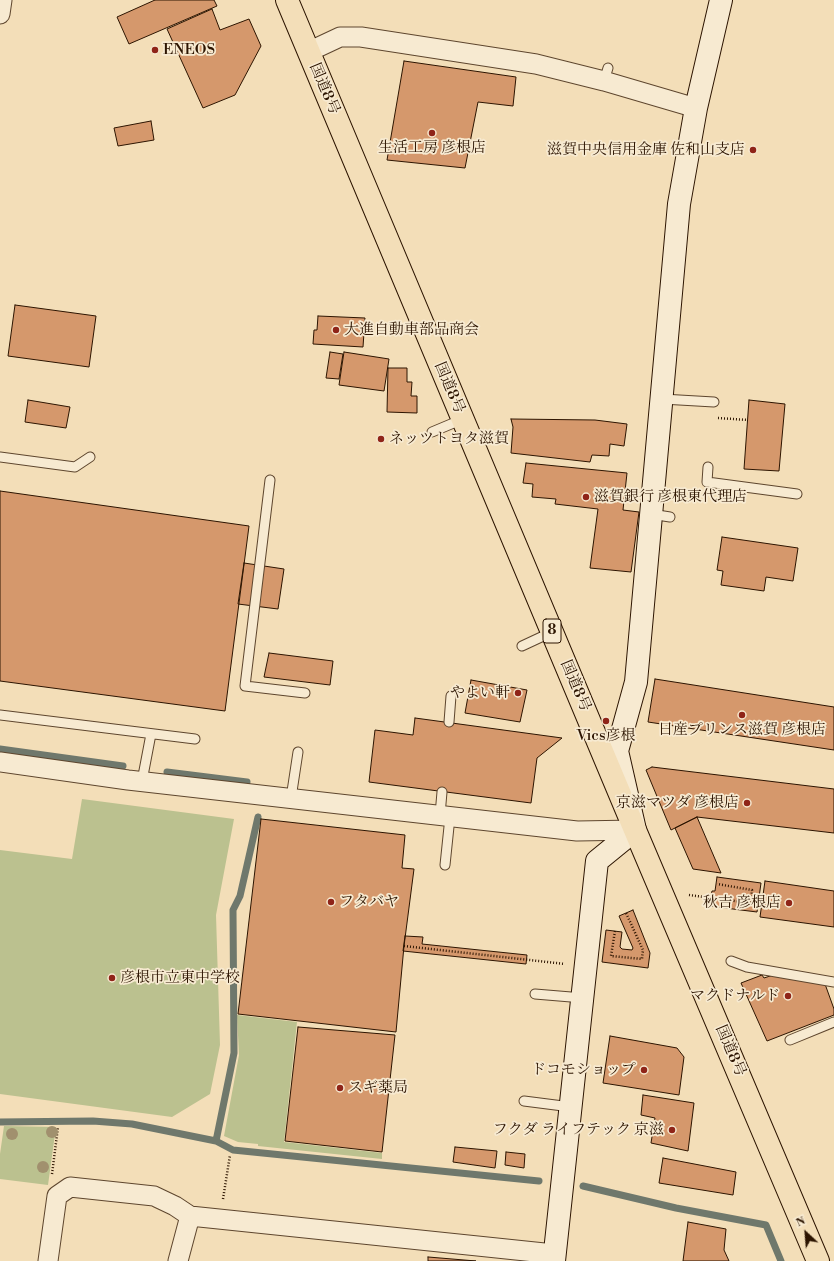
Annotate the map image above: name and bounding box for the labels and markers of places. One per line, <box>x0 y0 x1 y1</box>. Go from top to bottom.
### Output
place label: ENEOS <box>163 41 215 59</box>
marker: ENEOS <box>150 45 160 55</box>
marker: 生活工房 彦根店 <box>427 128 437 138</box>
place label: 生活工房 彦根店 <box>378 139 486 157</box>
place label: 滋賀中央信用金庫 佐和山支店 <box>547 141 745 159</box>
marker: 滋賀中央信用金庫 佐和山支店 <box>748 145 758 155</box>
place label: 大進自動車部品商会 <box>344 321 479 339</box>
marker: 大進自動車部品商会 <box>331 325 341 335</box>
place label: ネッツトヨタ滋賀 <box>389 430 509 448</box>
marker: ネッツトヨタ滋賀 <box>376 434 386 444</box>
place label: 滋賀銀行 彦根東代理店 <box>594 488 747 506</box>
marker: 滋賀銀行 彦根東代理店 <box>581 492 591 502</box>
place label: やよい軒 <box>450 684 510 702</box>
marker: やよい軒 <box>513 688 523 698</box>
marker: 日産プリンス滋賀 彦根店 <box>737 710 747 720</box>
marker: Vics彦根 <box>601 716 611 726</box>
place label: 日産プリンス滋賀 彦根店 <box>658 721 826 739</box>
place label: Vics彦根 <box>577 727 635 745</box>
place label: 京滋マツダ 彦根店 <box>616 794 739 812</box>
marker: 京滋マツダ 彦根店 <box>742 798 752 808</box>
place label: フタバヤ <box>339 893 399 911</box>
place label: 秋吉 彦根店 <box>703 894 781 912</box>
marker: フタバヤ <box>326 897 336 907</box>
marker: 秋吉 彦根店 <box>784 898 794 908</box>
place label: 彦根市立東中学校 <box>120 969 240 987</box>
marker: 彦根市立東中学校 <box>107 973 117 983</box>
place label: マクドナルド <box>690 987 780 1005</box>
marker: マクドナルド <box>783 991 793 1001</box>
place label: ドコモショップ <box>531 1061 636 1079</box>
marker: ドコモショップ <box>639 1065 649 1075</box>
place label: スギ薬局 <box>348 1079 408 1097</box>
marker: スギ薬局 <box>335 1083 345 1093</box>
place label: フクダ ライフテック 京滋 <box>493 1121 664 1139</box>
marker: フクダ ライフテック 京滋 <box>667 1125 677 1135</box>

